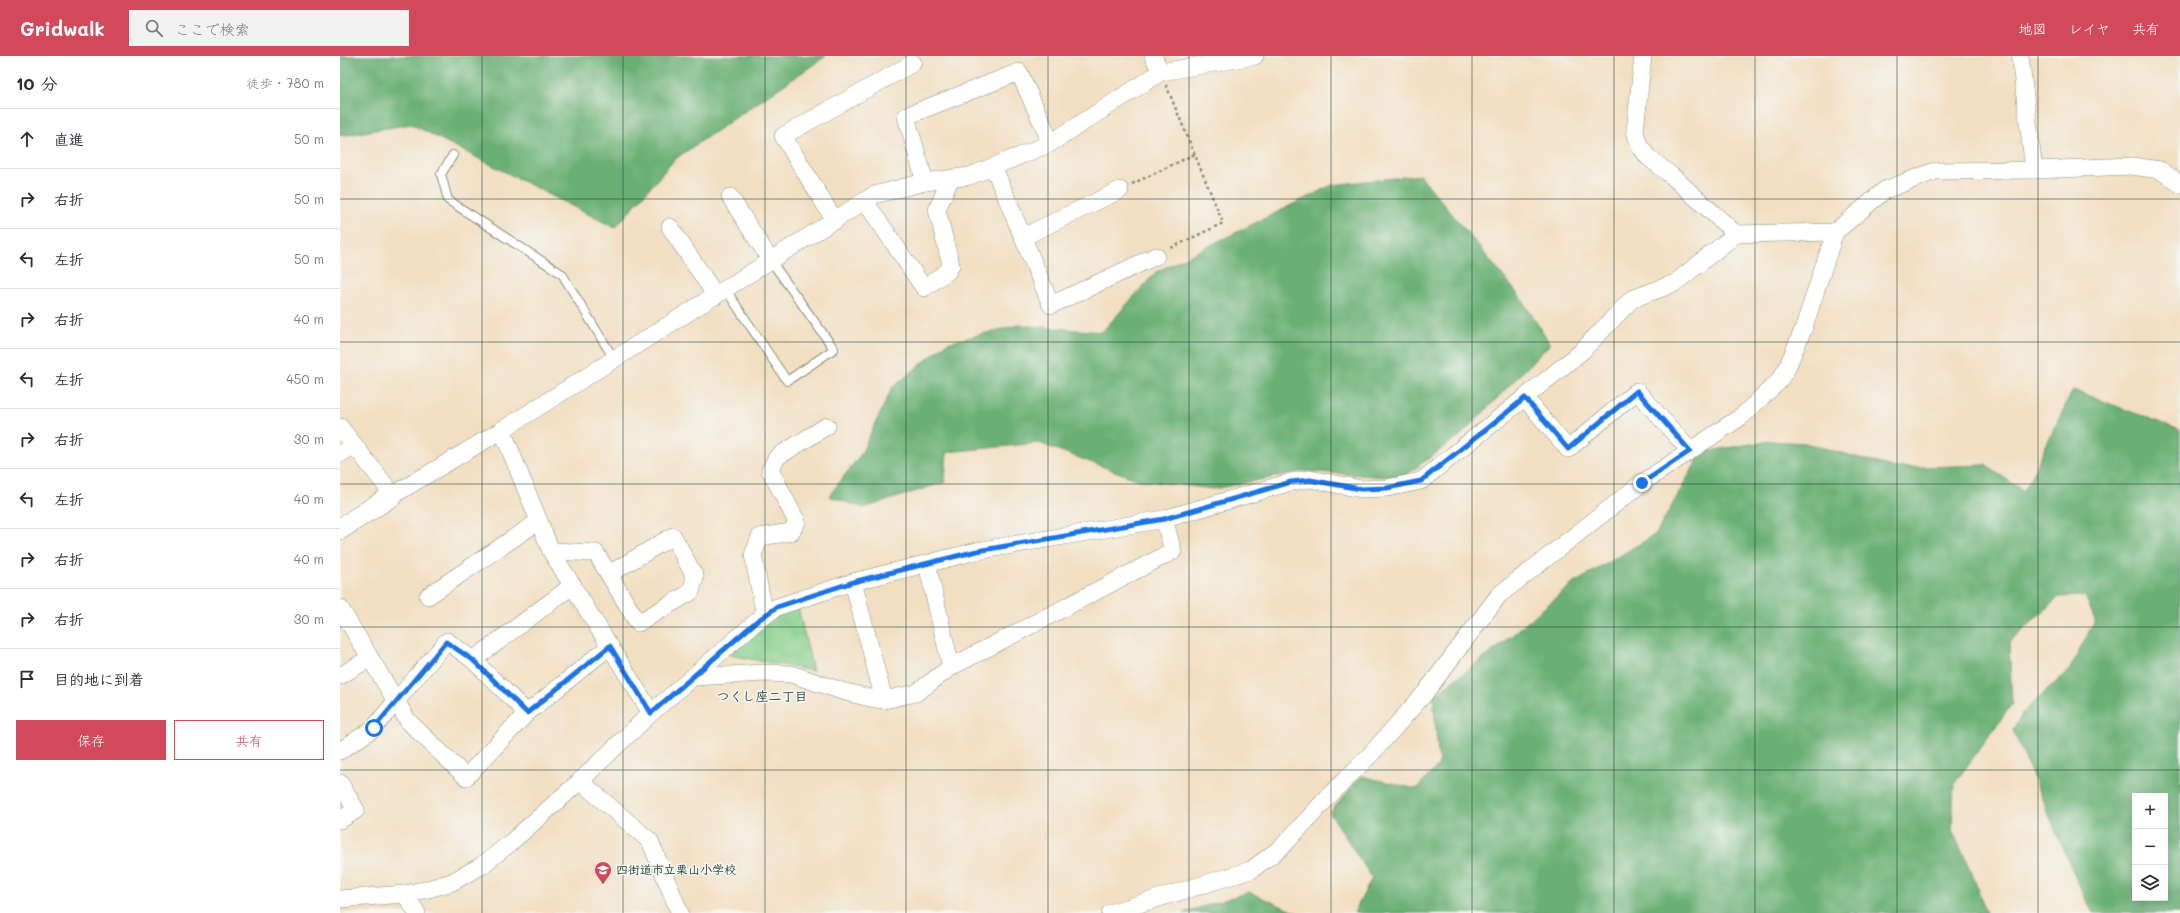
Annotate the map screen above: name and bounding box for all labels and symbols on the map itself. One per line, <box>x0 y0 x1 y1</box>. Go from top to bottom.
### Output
route end <box>1633 474 1651 492</box>
district label: つくし座二丁目 <box>716 687 808 704</box>
route start <box>365 719 383 737</box>
school or university icon: 四街道市立栗山小学校 <box>593 860 613 885</box>
place label: 四街道市立栗山小学校 <box>616 861 736 877</box>

